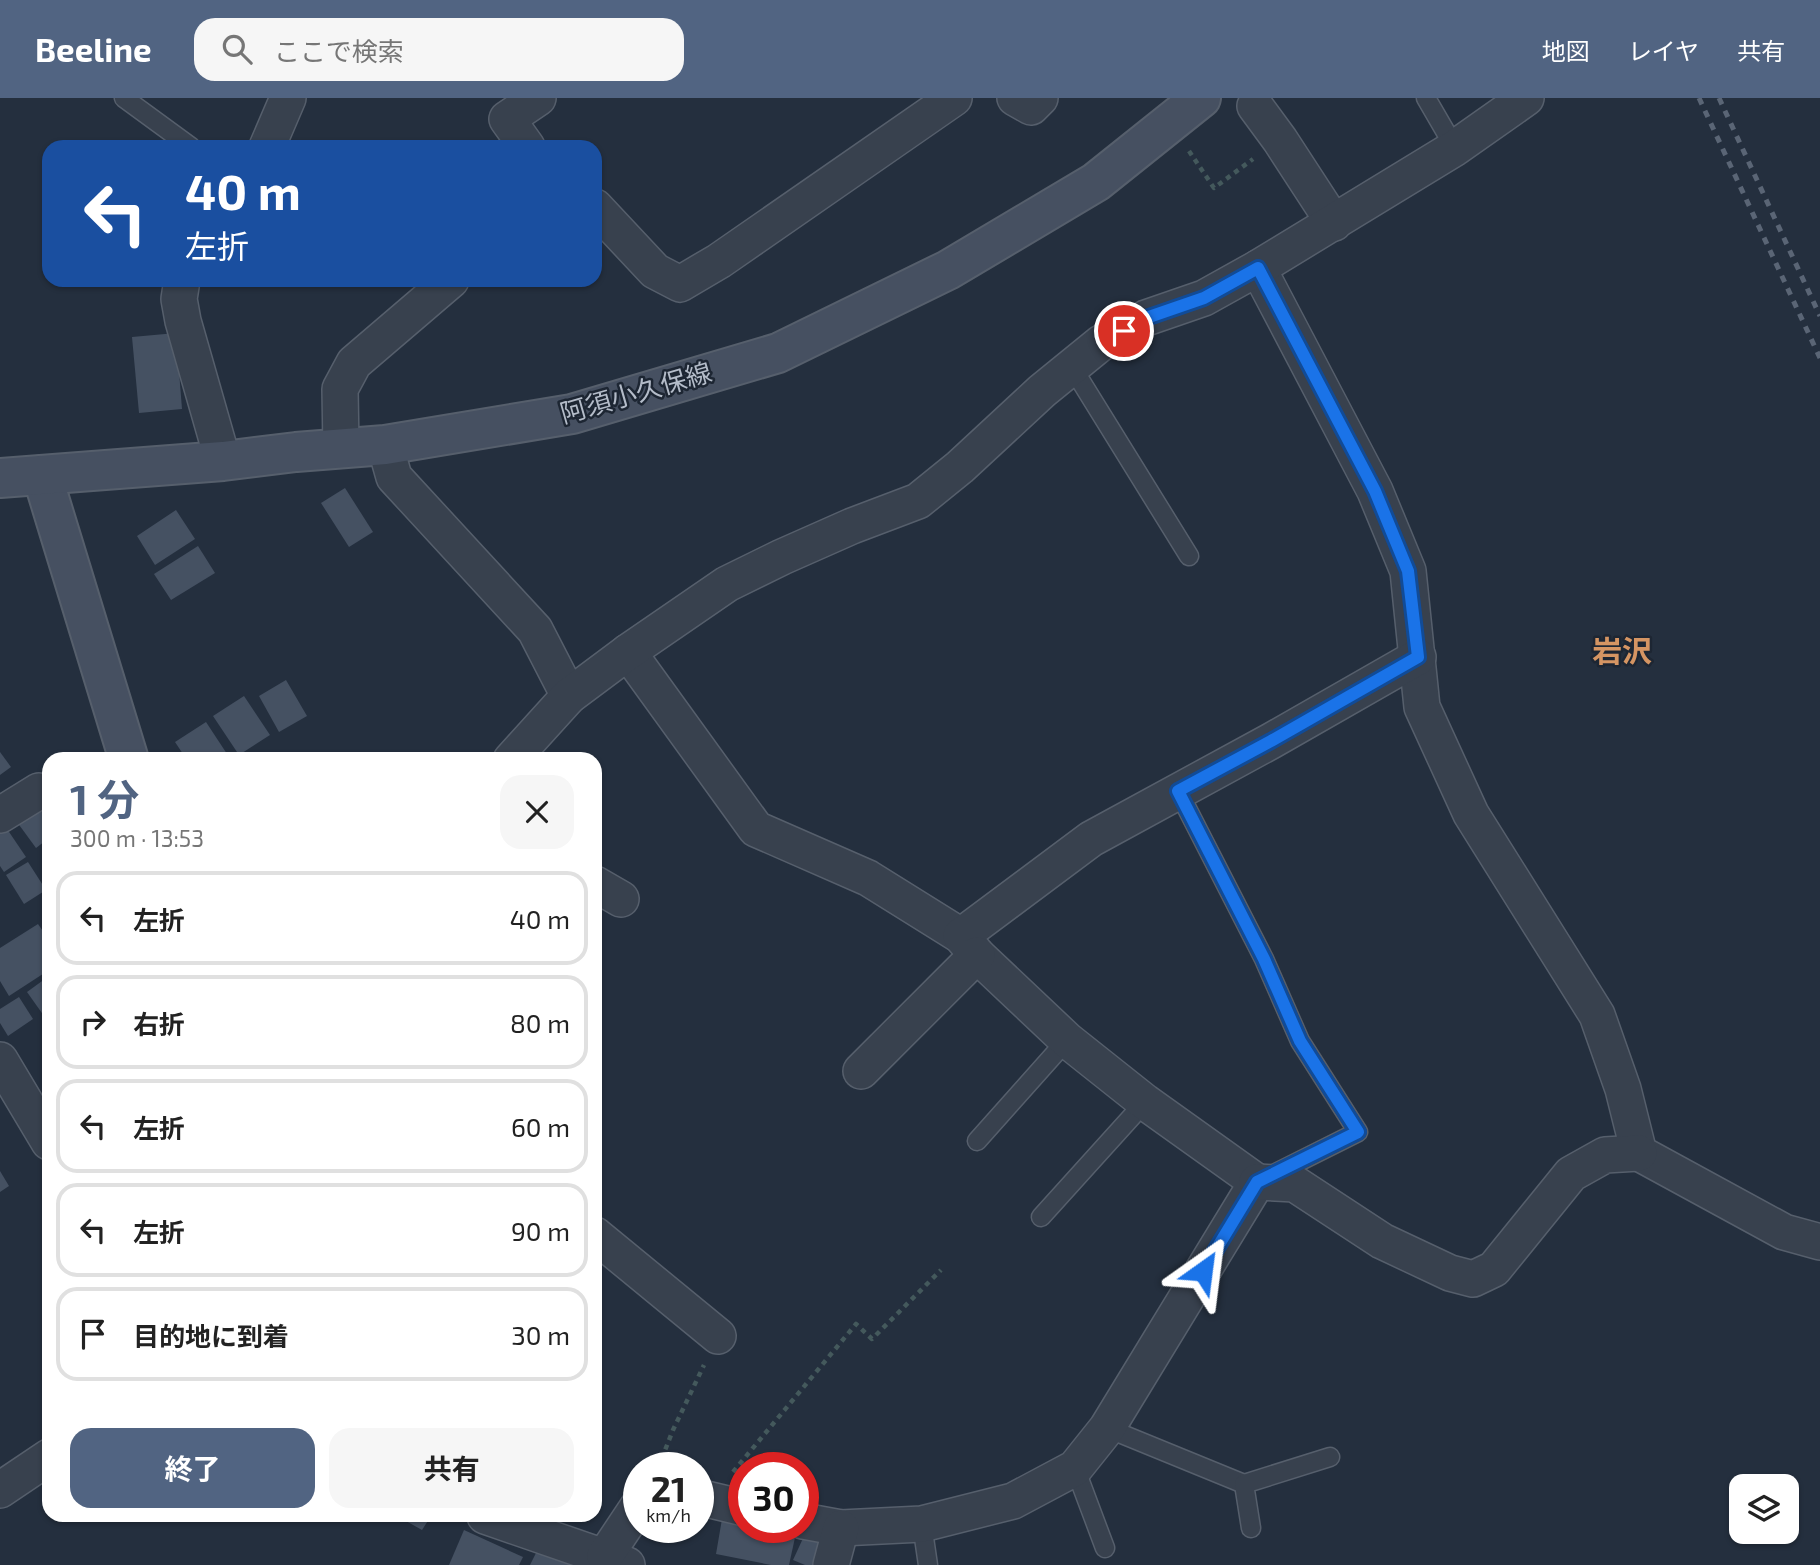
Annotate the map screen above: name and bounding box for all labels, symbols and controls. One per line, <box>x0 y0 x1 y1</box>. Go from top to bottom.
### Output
search box <box>194 18 684 81</box>
text: Beeline <box>35 29 152 69</box>
icon: search <box>218 30 256 68</box>
text: ここで検索 <box>274 35 404 66</box>
text: 地図 <box>1542 36 1590 65</box>
text: レイヤ <box>1628 36 1699 65</box>
text: 共有 <box>1737 36 1785 65</box>
text: 40 m <box>185 161 301 220</box>
icon: left <box>70 168 161 259</box>
text: 左折 <box>185 226 249 264</box>
pin <box>1094 301 1154 361</box>
icon: arrive <box>1105 312 1143 350</box>
street label: 阿須小久保線 <box>556 355 715 428</box>
district label: 岩沢 <box>1592 632 1652 668</box>
text: 1 分 <box>70 773 139 823</box>
button: close <box>500 775 574 849</box>
text: 300 m · 13:53 <box>70 824 204 852</box>
icon: left <box>74 899 112 937</box>
text: 40 m <box>510 903 570 934</box>
text: 左折 <box>133 904 185 935</box>
icon: right <box>74 1003 112 1041</box>
text: 80 m <box>510 1007 570 1038</box>
text: 右折 <box>133 1008 185 1039</box>
icon: left <box>74 1107 112 1145</box>
text: 60 m <box>511 1111 570 1142</box>
text: 左折 <box>133 1112 185 1143</box>
icon: left <box>74 1211 112 1249</box>
text: 90 m <box>511 1215 570 1246</box>
text: 左折 <box>133 1216 185 1247</box>
position arrow <box>1166 1234 1240 1308</box>
icon: arrive <box>74 1315 112 1353</box>
text: 30 m <box>511 1319 570 1350</box>
text: 目的地に到着 <box>133 1320 289 1351</box>
button: 終了 <box>70 1428 315 1508</box>
button: 共有 <box>329 1428 574 1508</box>
speed limit sign: 30 <box>728 1452 819 1543</box>
text: 21 <box>651 1467 686 1509</box>
map controls <box>1729 1474 1799 1544</box>
button: layers <box>1729 1474 1799 1544</box>
text: km/h <box>646 1504 691 1526</box>

